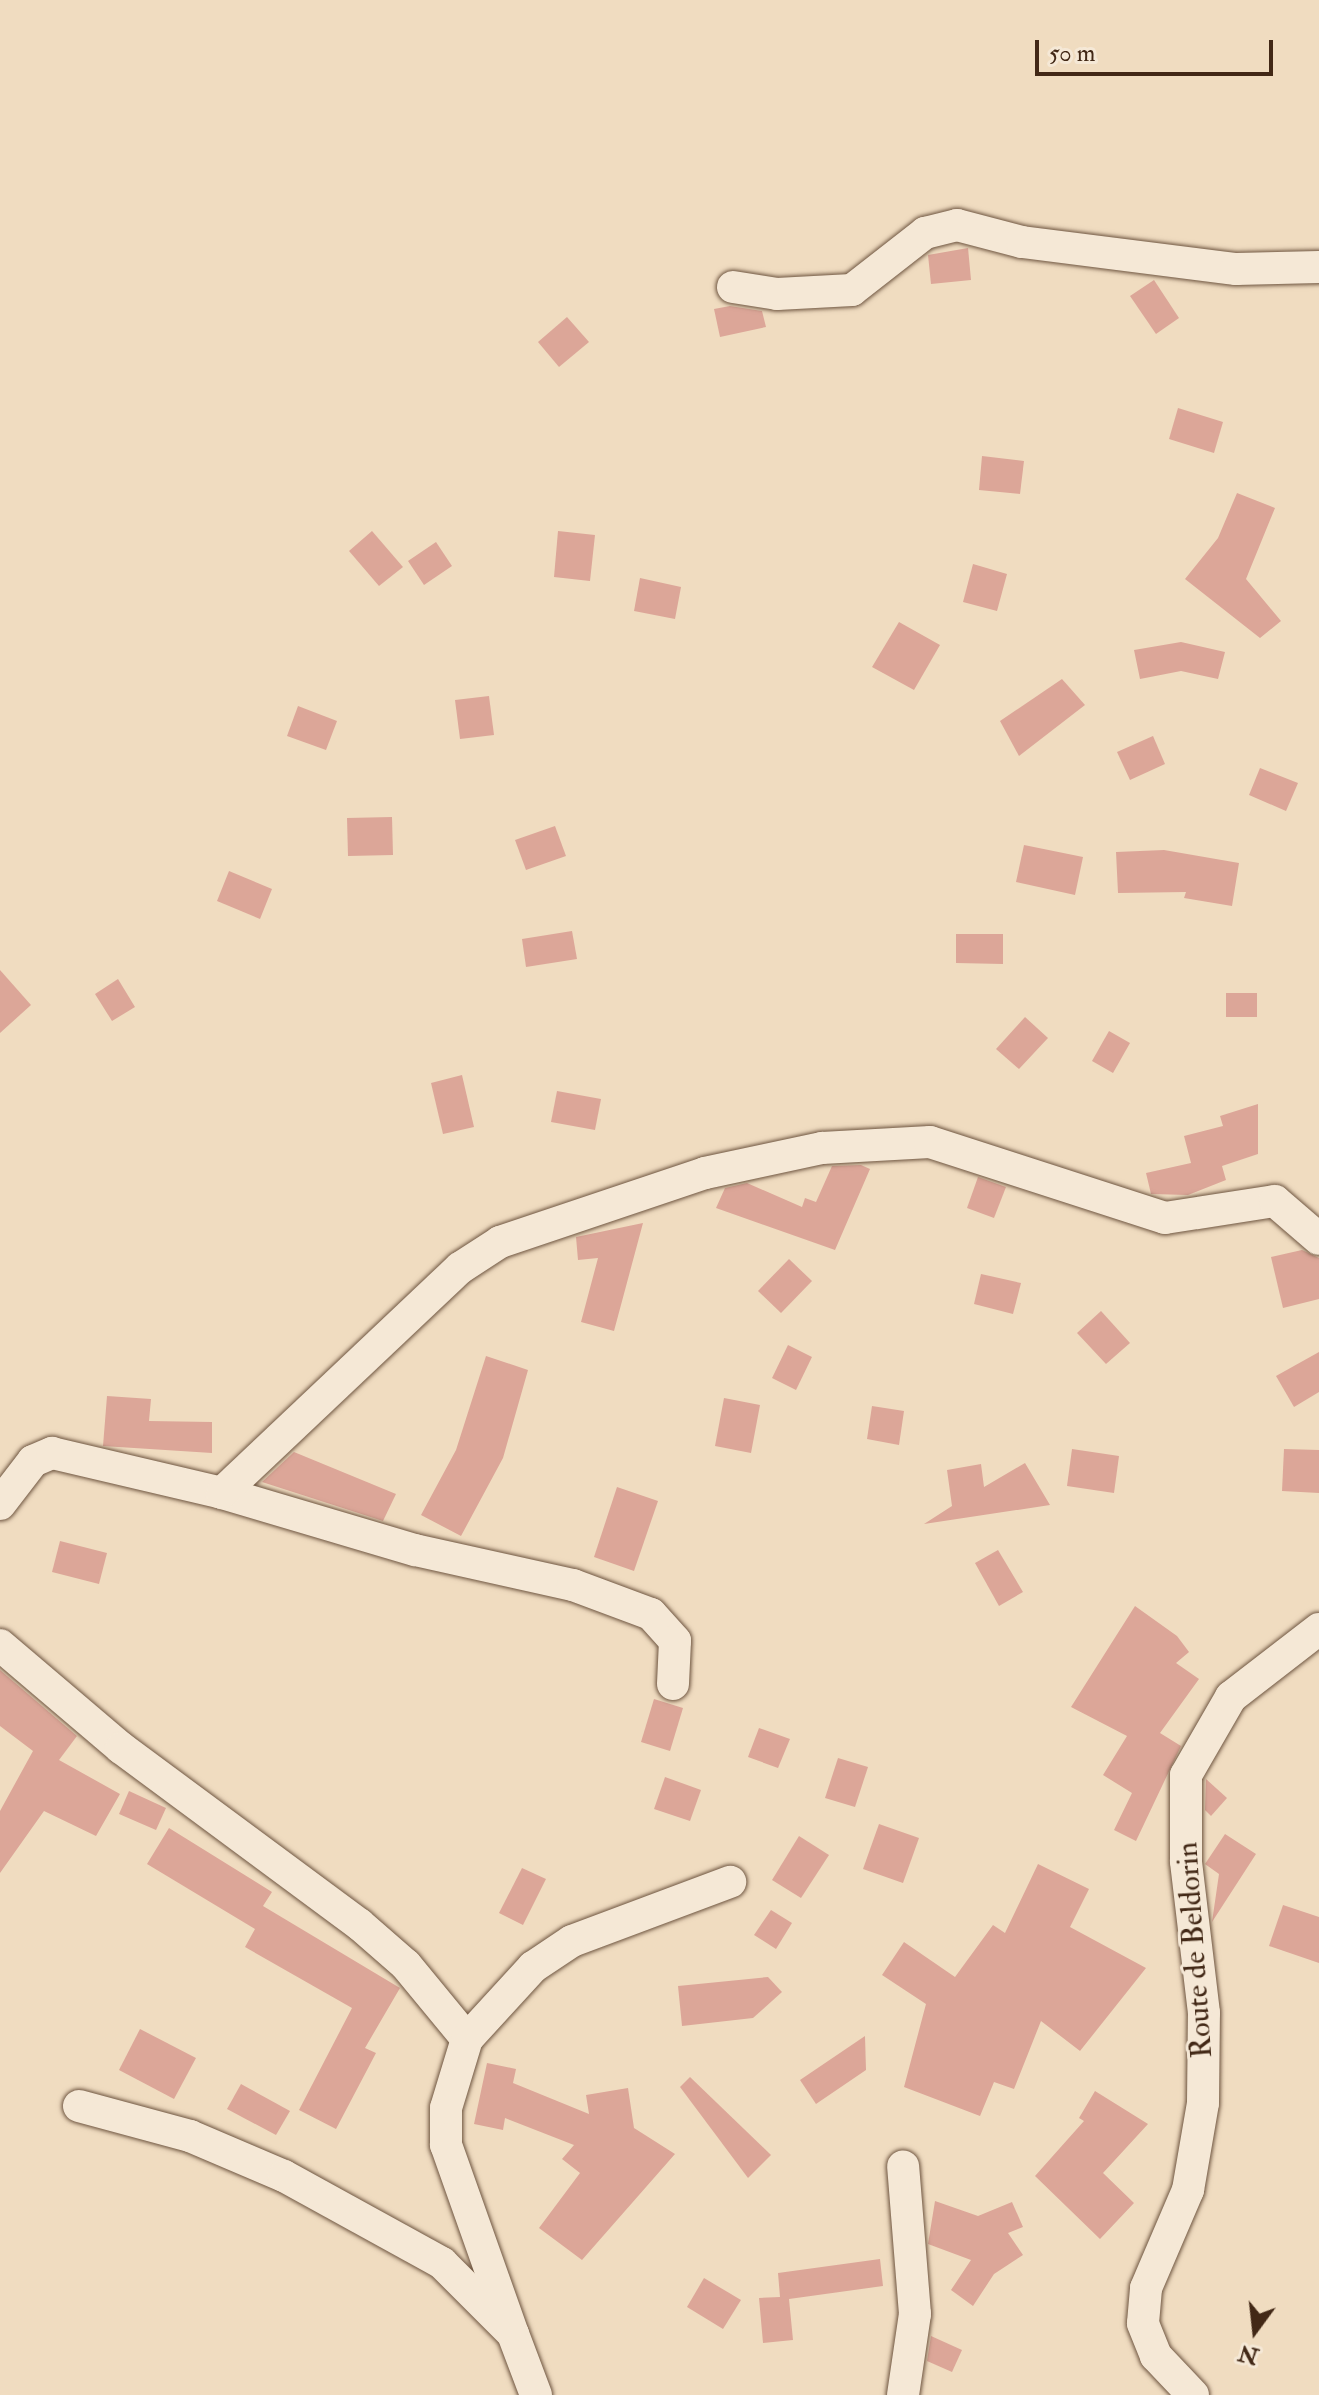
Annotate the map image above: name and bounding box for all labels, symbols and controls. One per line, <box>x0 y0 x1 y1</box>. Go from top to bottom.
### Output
scale bar <box>1039 24 1277 74</box>
text: 50 m <box>1049 38 1095 69</box>
street label: Route de Beldorin <box>1169 1841 1221 2059</box>
north arrow <box>1215 2291 1295 2371</box>
text: N <box>1236 2338 1262 2370</box>

